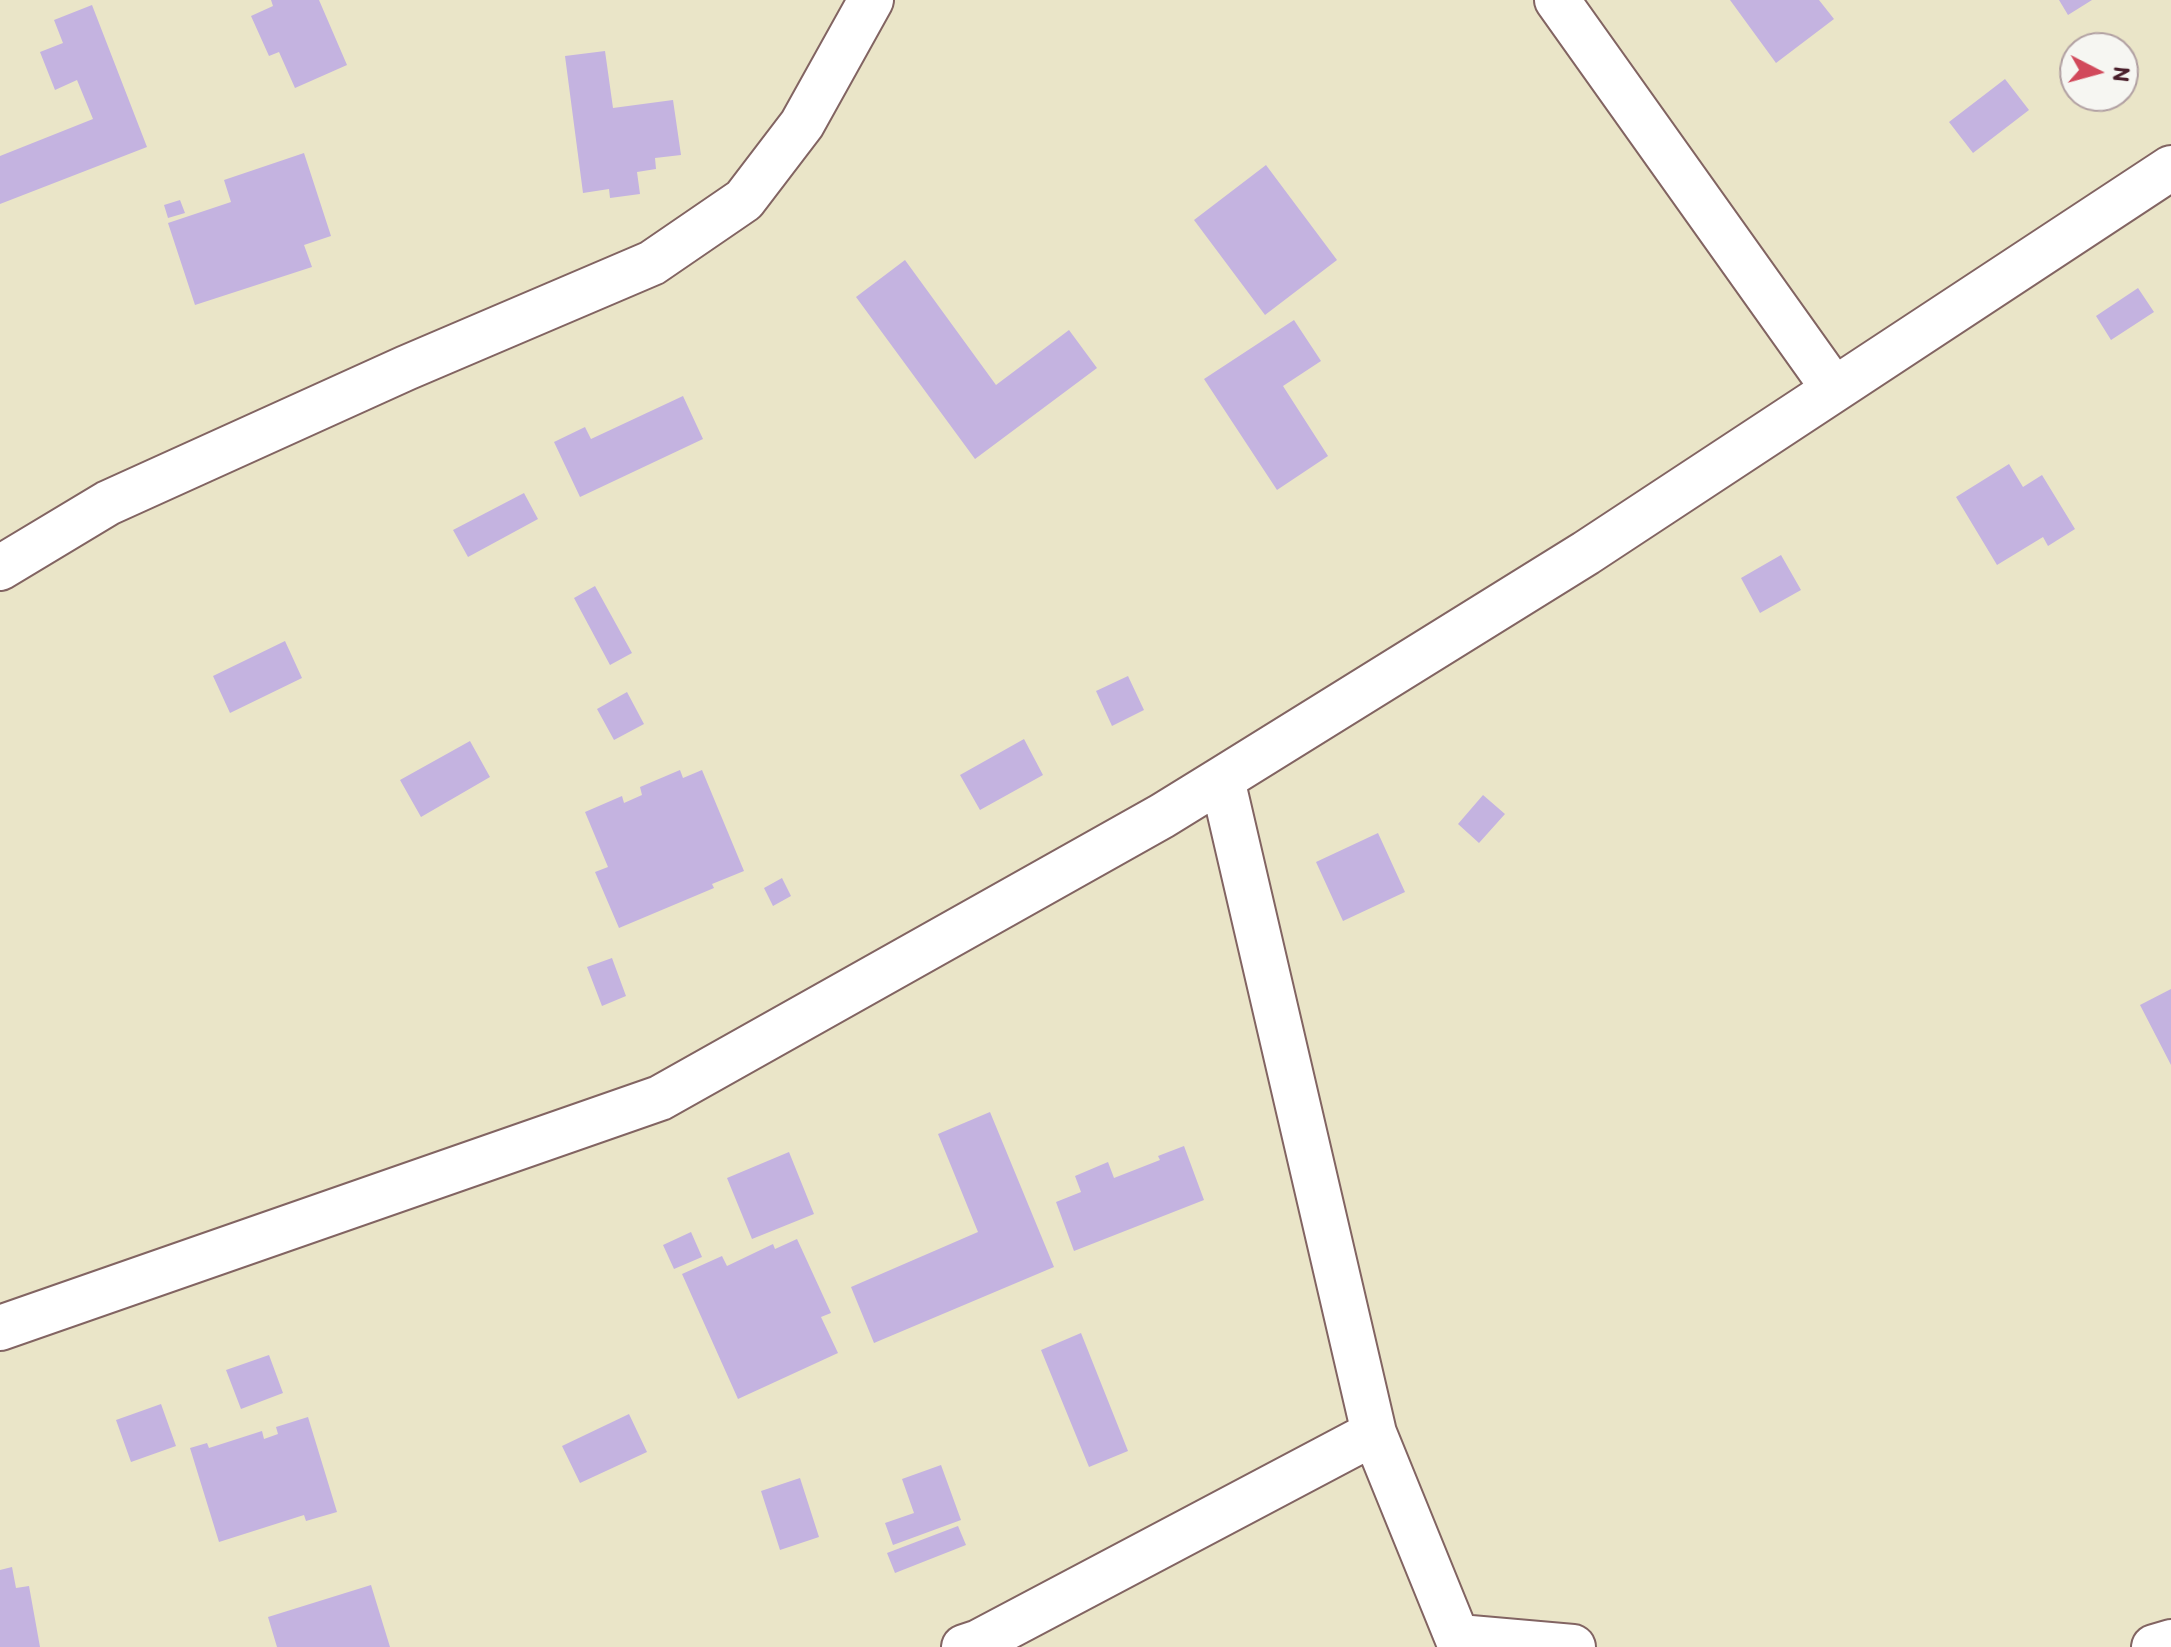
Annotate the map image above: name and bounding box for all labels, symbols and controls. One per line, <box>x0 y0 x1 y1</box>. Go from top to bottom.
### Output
north arrow <box>2059 32 2139 112</box>
text: N <box>2107 66 2136 83</box>

